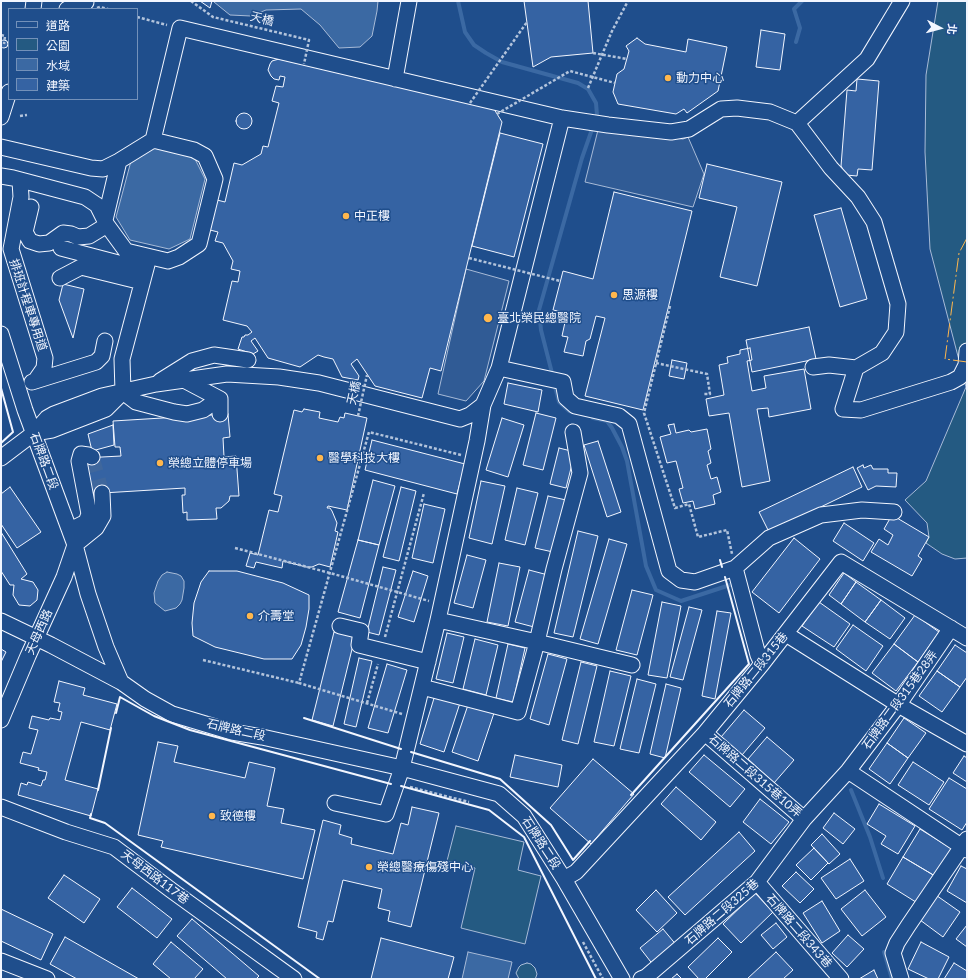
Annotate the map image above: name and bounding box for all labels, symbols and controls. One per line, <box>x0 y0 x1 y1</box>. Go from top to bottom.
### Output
legend <box>8 8 138 100</box>
north arrow <box>920 8 960 48</box>
street label: 天橋 <box>249 9 275 29</box>
text: 道路 <box>46 18 70 33</box>
text: 北 <box>945 23 959 35</box>
text: 公園 <box>46 38 70 53</box>
text: 水域 <box>46 58 70 73</box>
place label: 動力中心 <box>676 71 724 85</box>
marker: 動力中心 <box>663 73 673 83</box>
text: 建築 <box>46 78 70 93</box>
place label: 中正樓 <box>354 209 390 223</box>
marker: 中正樓 <box>341 211 351 221</box>
street label: 排班計程車專用道 <box>6 257 50 353</box>
place label: 思源樓 <box>622 288 658 302</box>
marker: 思源樓 <box>609 290 619 300</box>
place label: 臺北榮民總醫院 <box>497 311 581 325</box>
marker: 臺北榮民總醫院 <box>482 312 494 324</box>
street label: 天橋 <box>344 380 364 406</box>
street label: 石牌路二段 <box>27 430 61 492</box>
place label: 醫學科技大樓 <box>328 451 400 465</box>
marker: 醫學科技大樓 <box>315 453 325 463</box>
place label: 榮總立體停車場 <box>168 456 252 470</box>
marker: 榮總立體停車場 <box>155 458 165 468</box>
street label: 天母西路 <box>23 607 55 657</box>
place label: 介壽堂 <box>258 609 294 623</box>
marker: 介壽堂 <box>245 611 255 621</box>
street label: 石牌路二段315巷 <box>721 629 791 711</box>
street label: 石牌路二段315巷28弄 <box>859 648 941 752</box>
street label: 石牌路二段 <box>205 716 267 744</box>
street label: 石牌路二段315巷10弄 <box>705 732 805 820</box>
place label: 致德樓 <box>220 809 256 823</box>
marker: 致德樓 <box>207 811 217 821</box>
street label: 石牌路二段 <box>519 814 563 872</box>
street label: 天母西路117巷 <box>118 847 192 907</box>
place label: 榮總醫療傷殘中心 <box>377 860 473 874</box>
marker: 榮總醫療傷殘中心 <box>364 862 374 872</box>
street label: 石牌路二段325巷 <box>682 876 762 948</box>
street label: 石牌路二段343巷 <box>763 891 835 971</box>

